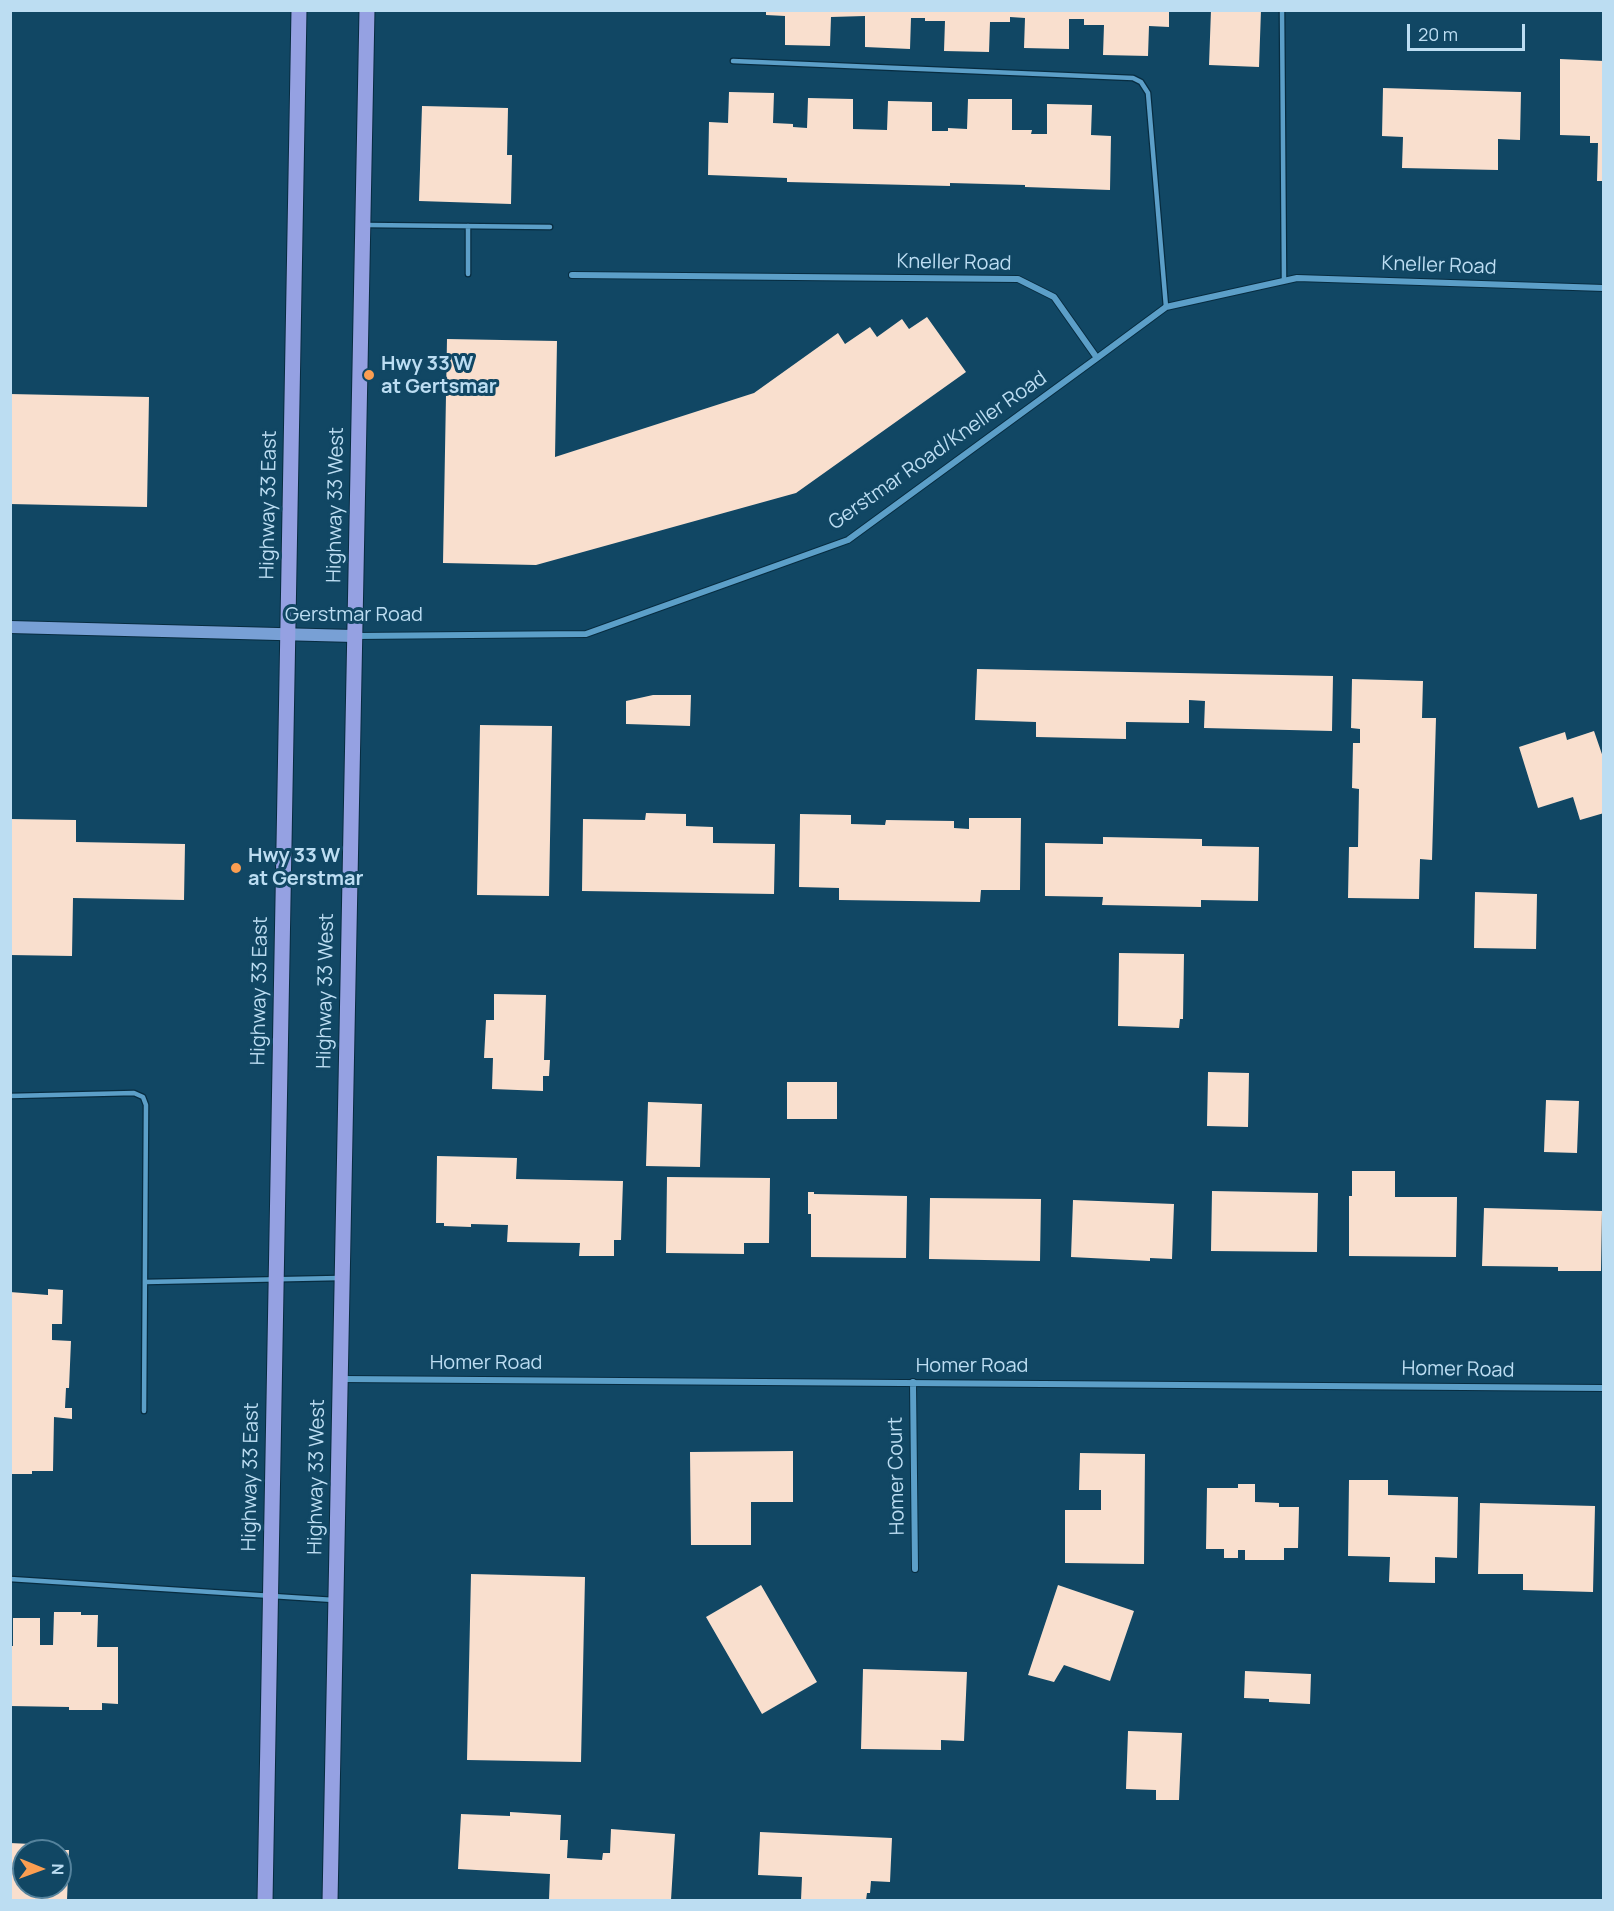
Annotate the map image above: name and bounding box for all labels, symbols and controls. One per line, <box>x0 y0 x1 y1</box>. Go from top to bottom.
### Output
scale bar <box>1410 12 1528 50</box>
text: 20 m <box>1418 22 1458 46</box>
street label: Kneller Road <box>896 250 1012 276</box>
street label: Kneller Road <box>1381 252 1497 280</box>
place label: Hwy 33 W at Gertsmar <box>381 352 497 399</box>
street label: Gerstmar Road/Kneller Road <box>824 366 1052 536</box>
marker: Hwy 33 W at Gertsmar <box>362 368 376 382</box>
street label: Highway 33 West <box>323 427 349 583</box>
street label: Highway 33 East <box>256 430 282 580</box>
street label: Gerstmar Road <box>285 603 423 627</box>
place label: Hwy 33 W at Gerstmar <box>248 844 363 891</box>
marker: Hwy 33 W at Gerstmar <box>229 861 243 875</box>
street label: Highway 33 West <box>313 913 339 1069</box>
street label: Highway 33 East <box>247 916 273 1066</box>
street label: Homer Road <box>430 1351 542 1375</box>
street label: Homer Road <box>916 1354 1028 1378</box>
street label: Homer Road <box>1401 1357 1515 1383</box>
street label: Highway 33 West <box>304 1399 330 1555</box>
street label: Highway 33 East <box>238 1402 264 1552</box>
street label: Homer Court <box>884 1417 910 1535</box>
north arrow <box>12 1839 72 1899</box>
text: N <box>47 1863 69 1875</box>

